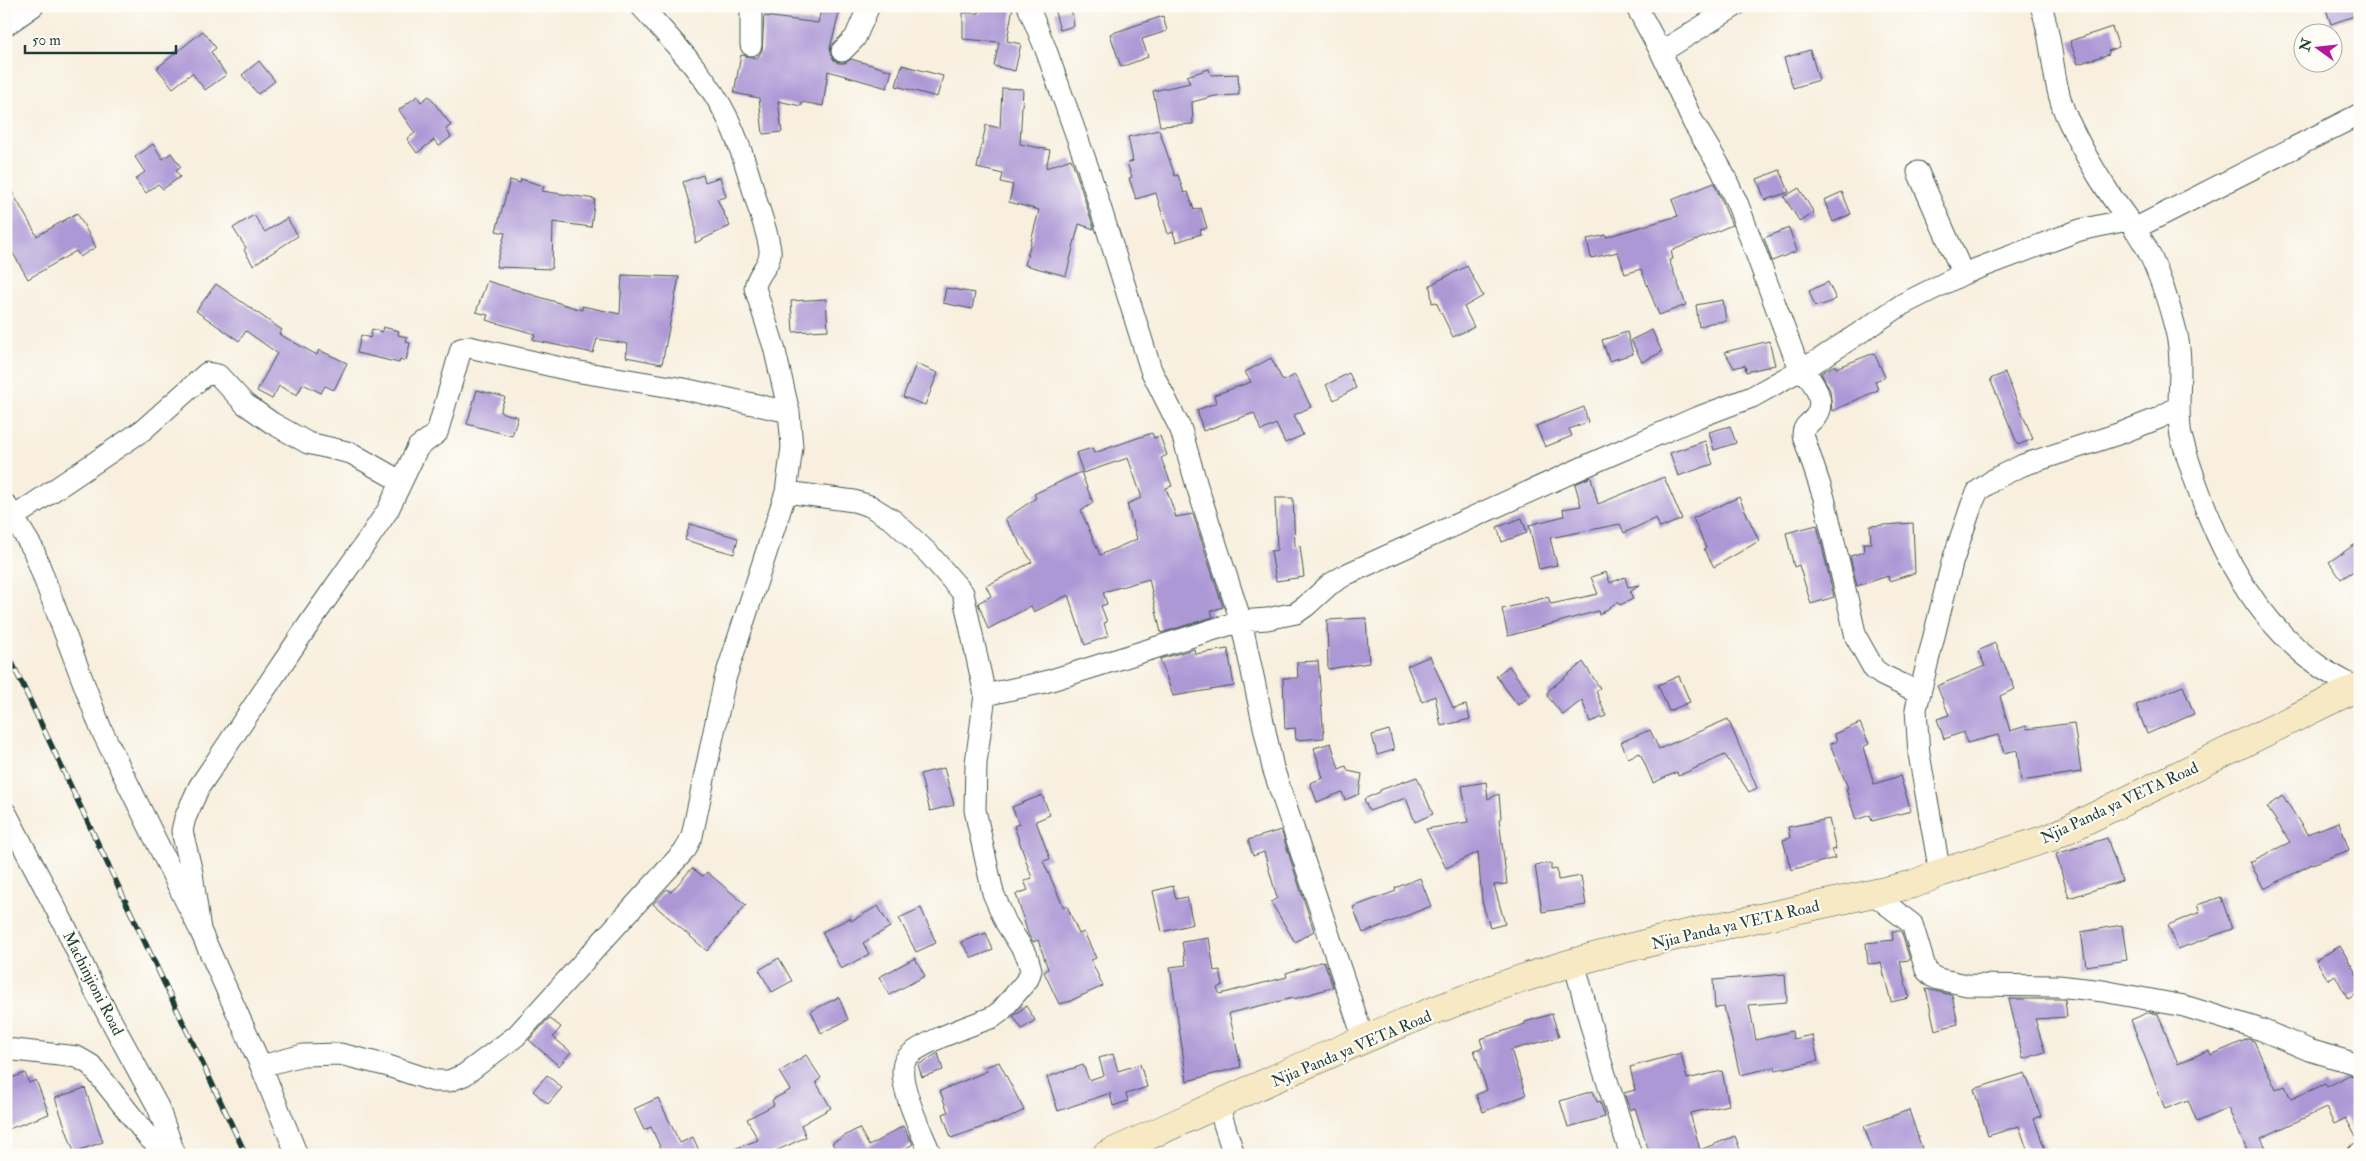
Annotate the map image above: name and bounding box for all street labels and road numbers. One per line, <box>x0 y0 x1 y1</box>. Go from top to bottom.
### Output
street label: Njia Panda ya VETA Road <box>2037 757 2202 848</box>
street label: Njia Panda ya VETA Road <box>1649 896 1821 954</box>
street label: Machinjioni Road <box>58 928 128 1039</box>
street label: Njia Panda ya VETA Road <box>1268 1006 1434 1092</box>

